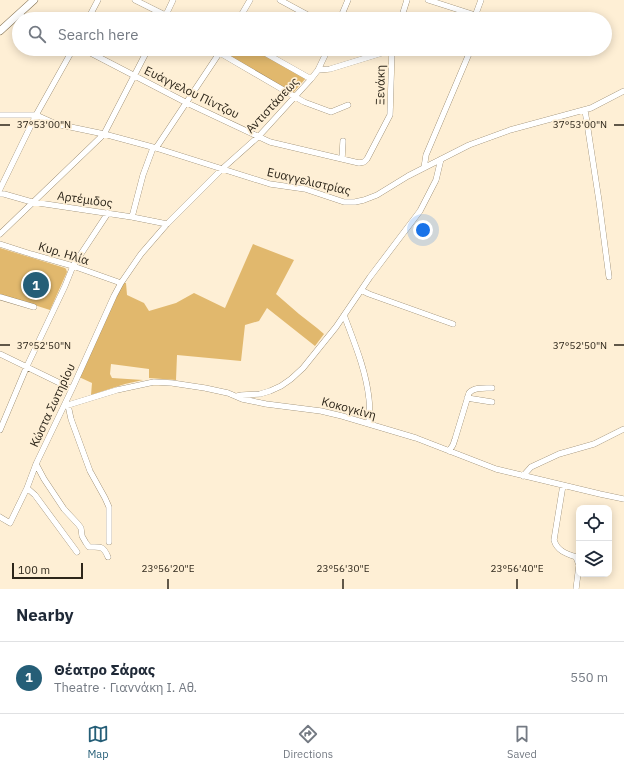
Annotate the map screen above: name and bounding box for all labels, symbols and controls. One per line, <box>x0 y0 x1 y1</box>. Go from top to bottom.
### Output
search box <box>12 12 612 56</box>
icon: search <box>26 23 48 45</box>
text: Search here <box>58 25 138 44</box>
street label: Ευάγγελου Πίντζου <box>142 62 242 122</box>
street label: Ξενάκη <box>372 65 388 105</box>
street label: Αντιστάσεως <box>242 74 302 136</box>
text: 37°53'00"N <box>17 118 71 131</box>
text: 37°53'00"N <box>553 118 607 131</box>
street label: Ευαγγελιστρίας <box>266 164 353 198</box>
street label: Αρτέμιδος <box>56 188 114 210</box>
your location <box>413 220 433 240</box>
street label: Κυρ. Ηλία <box>37 238 92 268</box>
pin: 1 <box>23 270 49 300</box>
text: 37°52'50"N <box>17 339 71 352</box>
text: 37°52'50"N <box>553 339 607 352</box>
street label: Κώστα Σωτηρίου <box>26 361 78 449</box>
street label: Κοκογκίνη <box>320 394 378 422</box>
map controls <box>576 505 612 577</box>
button: locate <box>576 505 612 541</box>
button: layers <box>576 541 612 577</box>
scale bar <box>12 561 83 580</box>
text: 23°56'20"E <box>141 562 195 575</box>
text: 23°56'30"E <box>316 562 370 575</box>
text: 23°56'40"E <box>490 562 544 575</box>
text: 100 m <box>18 563 50 577</box>
text: Nearby <box>16 604 74 626</box>
text: Θέατρο Σάρας <box>54 660 155 679</box>
text: 1 <box>25 669 33 686</box>
text: 550 m <box>570 669 608 686</box>
text: Theatre · Γιαννάκη Ι. Αθ. <box>54 679 197 696</box>
tab: Map <box>87 723 109 761</box>
tab: Directions <box>283 723 333 761</box>
tab: Saved <box>507 723 537 761</box>

